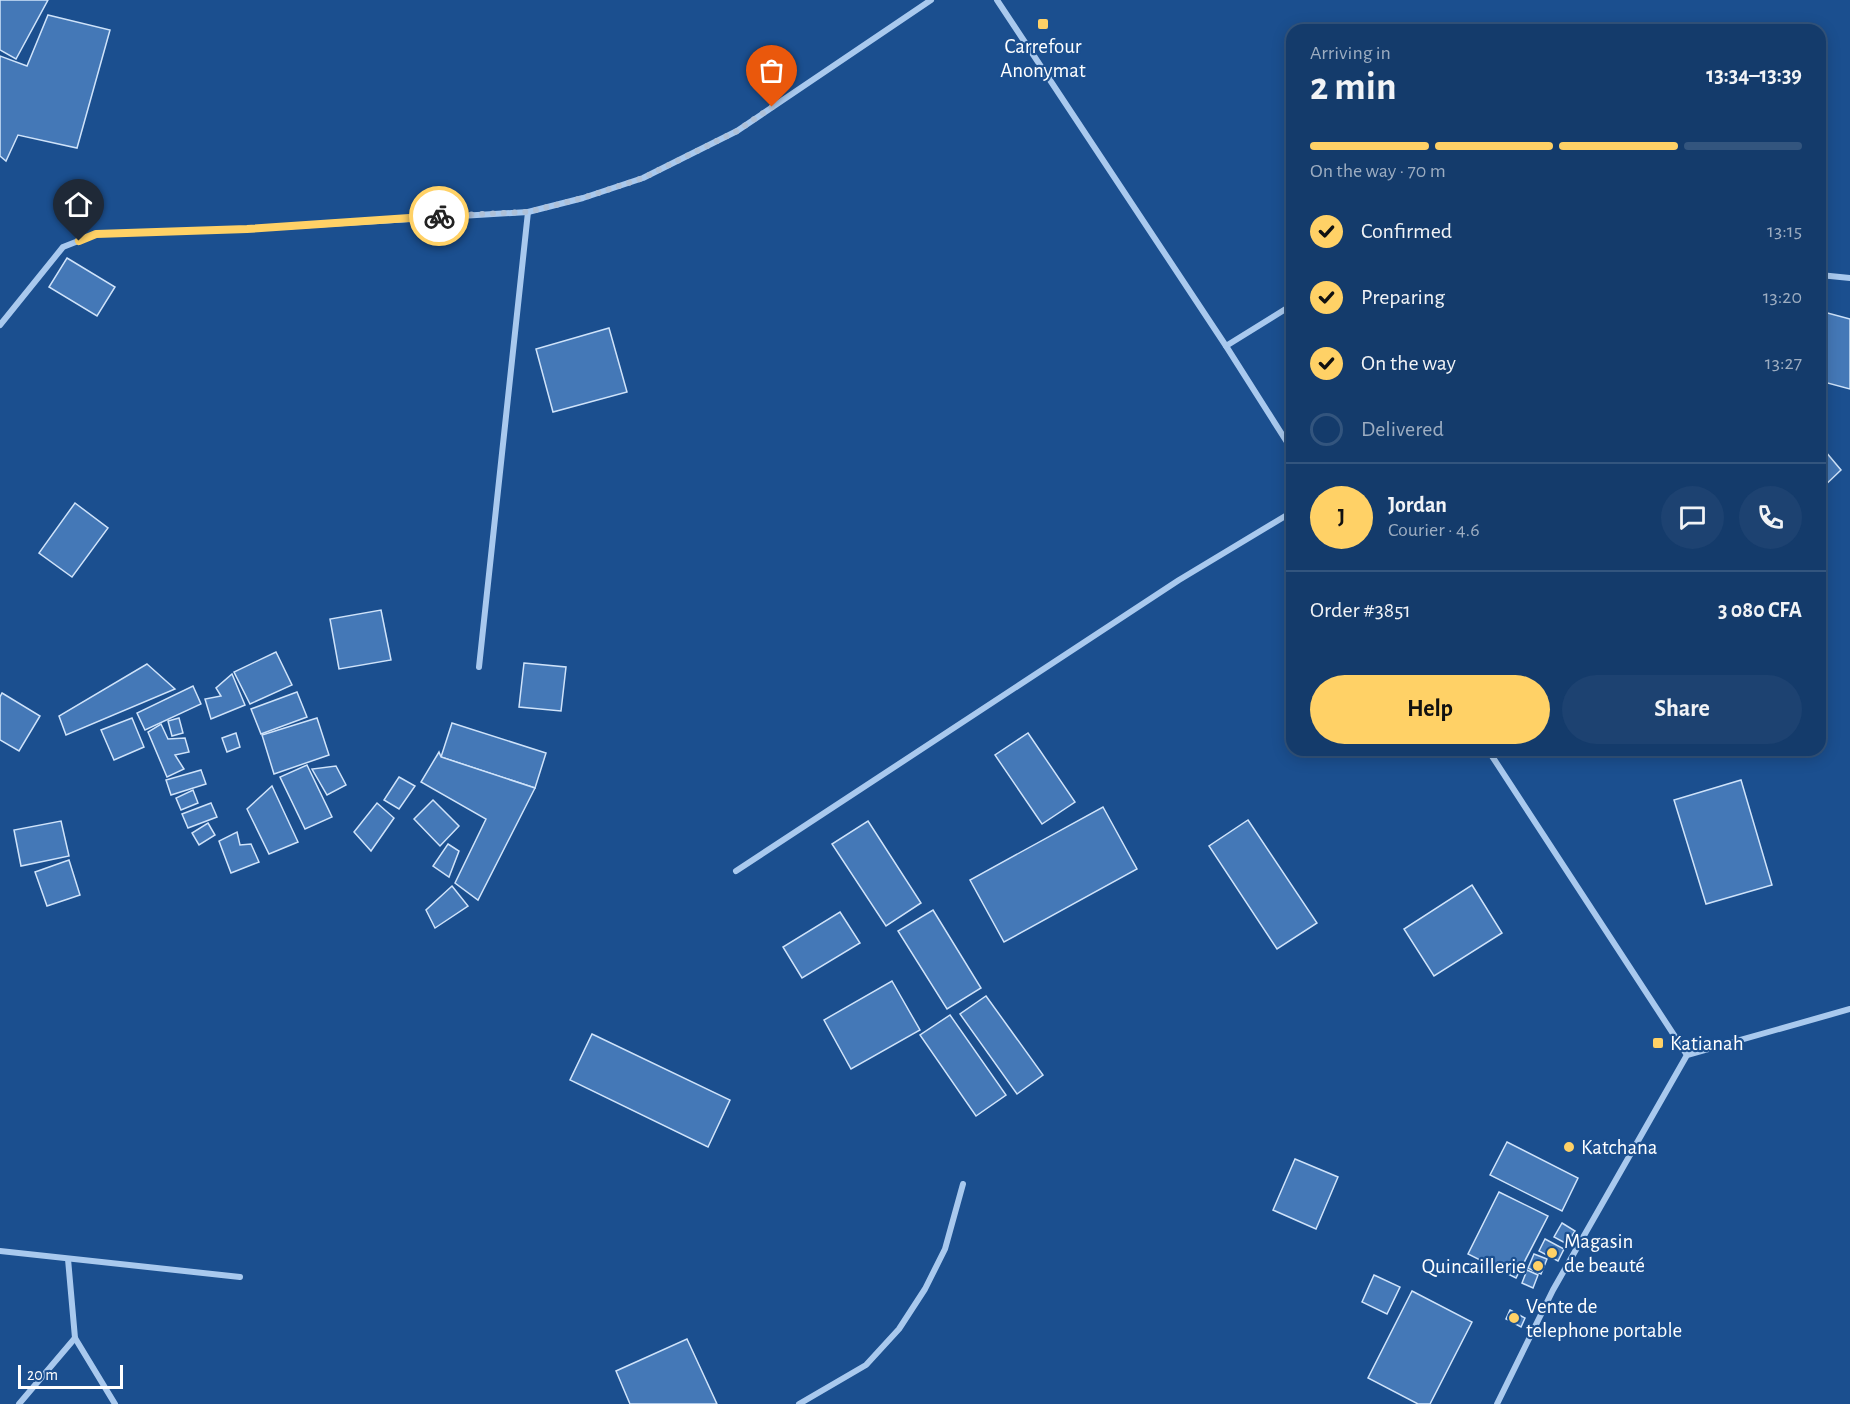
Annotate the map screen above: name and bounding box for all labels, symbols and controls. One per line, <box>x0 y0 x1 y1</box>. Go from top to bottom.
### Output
marker: Carrefour Anonymat <box>1036 17 1050 31</box>
place label: Carrefour Anonymat <box>1000 36 1086 81</box>
text: Arriving in <box>1310 43 1391 63</box>
pin <box>746 45 797 107</box>
icon: bag <box>755 54 788 87</box>
text: 13:34–13:39 <box>1706 64 1802 86</box>
text: 2 min <box>1310 68 1397 107</box>
text: On the way · 70 m <box>1310 161 1446 181</box>
pin <box>53 179 104 241</box>
courier <box>409 186 469 246</box>
icon: home <box>62 188 95 221</box>
icon: bike <box>423 200 456 233</box>
icon: check <box>1310 215 1343 248</box>
text: Confirmed <box>1361 220 1452 242</box>
text: 13:15 <box>1767 221 1802 241</box>
icon: check <box>1310 281 1343 314</box>
text: Preparing <box>1361 286 1445 308</box>
text: 13:20 <box>1763 287 1802 307</box>
icon: check <box>1310 347 1343 380</box>
text: On the way <box>1361 352 1456 374</box>
text: 13:27 <box>1765 353 1802 373</box>
text: Delivered <box>1361 418 1444 440</box>
button: chat <box>1661 486 1724 549</box>
button: phone <box>1739 486 1802 549</box>
text: Jordan <box>1388 494 1447 516</box>
text: J <box>1338 506 1345 528</box>
text: Courier · 4.6 <box>1388 520 1480 540</box>
text: Order #3851 <box>1310 599 1411 621</box>
text: 3 080 CFA <box>1718 599 1802 621</box>
button: Help <box>1310 675 1550 744</box>
button: Share <box>1562 675 1802 744</box>
place label: Katianah <box>1670 1033 1744 1054</box>
marker: Katianah <box>1651 1036 1665 1050</box>
place label: Katchana <box>1581 1137 1658 1158</box>
marker: Katchana <box>1562 1140 1576 1154</box>
place label: Magasin de beauté <box>1564 1231 1645 1276</box>
marker: Magasin de beauté <box>1545 1246 1559 1260</box>
place label: Quincaillerie <box>1422 1256 1526 1277</box>
marker: Quincaillerie <box>1531 1259 1545 1273</box>
place label: Vente de telephone portable <box>1526 1296 1682 1341</box>
marker: Vente de telephone portable <box>1507 1311 1521 1325</box>
scale bar <box>18 1362 123 1390</box>
text: 20 m <box>27 1367 58 1383</box>

